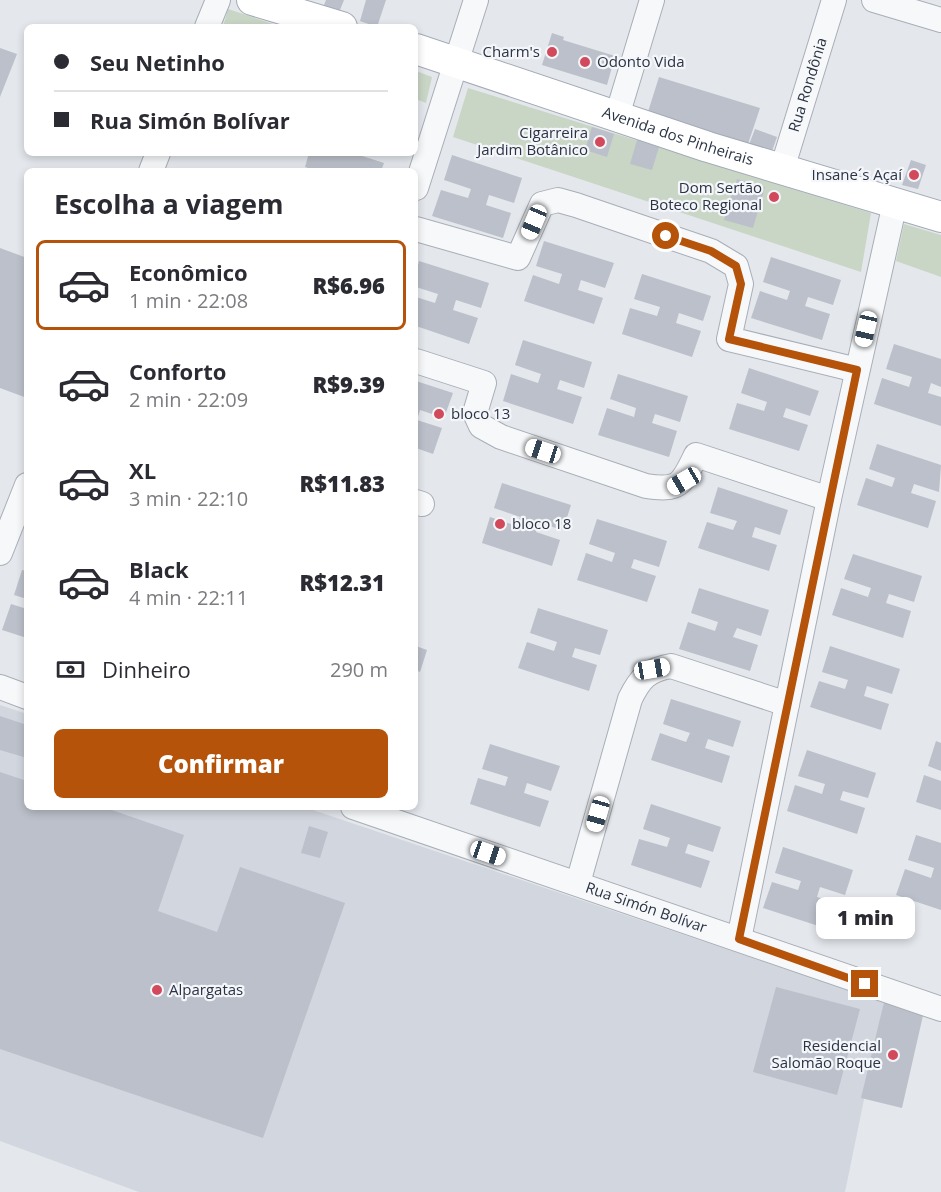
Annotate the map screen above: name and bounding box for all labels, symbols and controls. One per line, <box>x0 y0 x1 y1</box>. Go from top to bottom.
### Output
street label: Rua Rondônia <box>783 35 831 134</box>
place label: Charm's <box>483 41 540 61</box>
marker: Charm's <box>545 45 559 59</box>
text: Seu Netinho <box>90 47 225 77</box>
place label: Odonto Vida <box>597 51 685 71</box>
marker: Odonto Vida <box>578 55 592 69</box>
street label: Avenida dos Pinheirais <box>600 101 756 169</box>
text: Rua Simón Bolívar <box>90 105 290 135</box>
place label: Cigarreira Jardim Botânico <box>475 122 588 159</box>
marker: Cigarreira Jardim Botânico <box>593 135 607 149</box>
place label: Insane´s Açaí <box>812 164 903 184</box>
marker: Insane´s Açaí <box>907 168 921 182</box>
place label: Dom Sertão Boteco Regional <box>649 177 762 214</box>
text: Escolha a viagem <box>54 185 283 222</box>
marker: Dom Sertão Boteco Regional <box>767 190 781 204</box>
car <box>519 202 549 242</box>
route start <box>652 222 679 249</box>
text: Econômico <box>129 257 248 287</box>
icon: car <box>57 258 111 312</box>
text: R$6.96 <box>312 270 385 300</box>
text: 1 min · 22:08 <box>129 287 248 314</box>
car <box>853 309 879 349</box>
text: Conforto <box>129 356 226 386</box>
icon: car <box>57 357 111 411</box>
text: R$9.39 <box>312 369 385 399</box>
text: 2 min · 22:09 <box>129 386 248 413</box>
place label: bloco 13 <box>451 403 510 423</box>
marker: bloco 13 <box>432 407 446 421</box>
car <box>523 437 563 465</box>
text: XL <box>129 455 156 485</box>
icon: car <box>57 456 111 510</box>
car <box>664 464 704 498</box>
text: R$11.83 <box>299 468 385 498</box>
text: 3 min · 22:10 <box>129 485 248 512</box>
place label: bloco 18 <box>512 513 571 533</box>
marker: bloco 18 <box>493 517 507 531</box>
text: Black <box>129 554 189 584</box>
icon: car <box>57 555 111 609</box>
text: R$12.31 <box>299 567 385 597</box>
text: 4 min · 22:11 <box>129 584 248 611</box>
icon: cash <box>54 653 87 686</box>
text: Dinheiro <box>102 654 191 684</box>
text: 290 m <box>330 656 388 683</box>
car <box>633 657 671 681</box>
button: Confirmar <box>54 729 388 798</box>
car <box>584 794 612 834</box>
car <box>468 839 508 867</box>
street label: Rua Simón Bolívar <box>583 877 710 937</box>
callout: 1 min <box>816 897 914 939</box>
text: 1 min <box>837 904 894 931</box>
route end <box>851 970 878 997</box>
place label: Alpargatas <box>169 979 243 999</box>
marker: Alpargatas <box>150 983 164 997</box>
place label: Residencial Salomão Roque <box>771 1035 881 1072</box>
marker: Residencial Salomão Roque <box>886 1048 900 1062</box>

